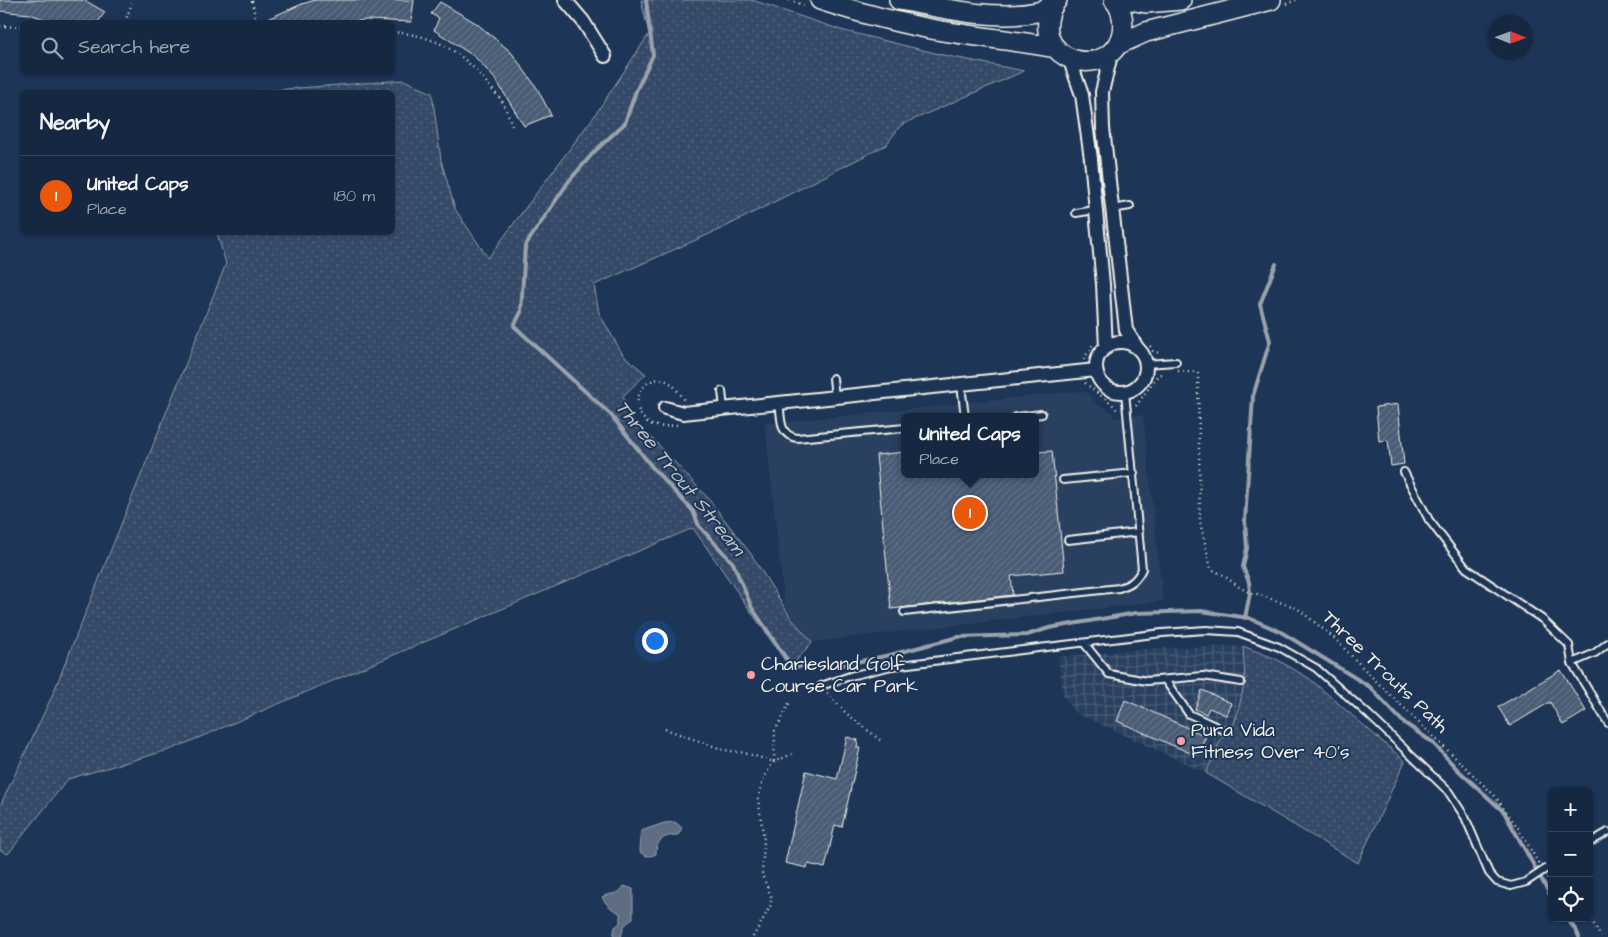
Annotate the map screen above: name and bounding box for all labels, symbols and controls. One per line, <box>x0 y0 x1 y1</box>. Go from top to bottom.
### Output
north arrow <box>1488 15 1533 60</box>
search box <box>20 20 395 75</box>
icon: search <box>38 34 66 62</box>
text: Search here <box>78 34 190 61</box>
text: Nearby <box>40 108 110 137</box>
text: United Caps <box>87 171 189 198</box>
text: 1 <box>55 185 57 207</box>
text: 180 m <box>334 185 375 207</box>
text: Place <box>87 198 127 220</box>
water label: Three Trout Stream <box>609 394 753 564</box>
popup <box>901 413 1039 478</box>
text: United Caps <box>919 421 1021 448</box>
text: Place <box>919 448 959 470</box>
pin: 1 <box>954 494 986 532</box>
street label: Three Trouts Path <box>1316 605 1455 740</box>
your location <box>642 628 668 654</box>
place label: Charlesland Golf Course Car Park <box>761 651 918 700</box>
marker: Charlesland Golf Course Car Park <box>745 669 757 681</box>
place label: Pura Vida Fitness Over 40’s <box>1191 717 1350 766</box>
marker: Pura Vida Fitness Over 40’s <box>1175 735 1187 747</box>
map controls <box>1548 787 1593 922</box>
button: + <box>1548 787 1593 832</box>
button: − <box>1548 832 1593 877</box>
button: locate <box>1548 877 1593 922</box>

